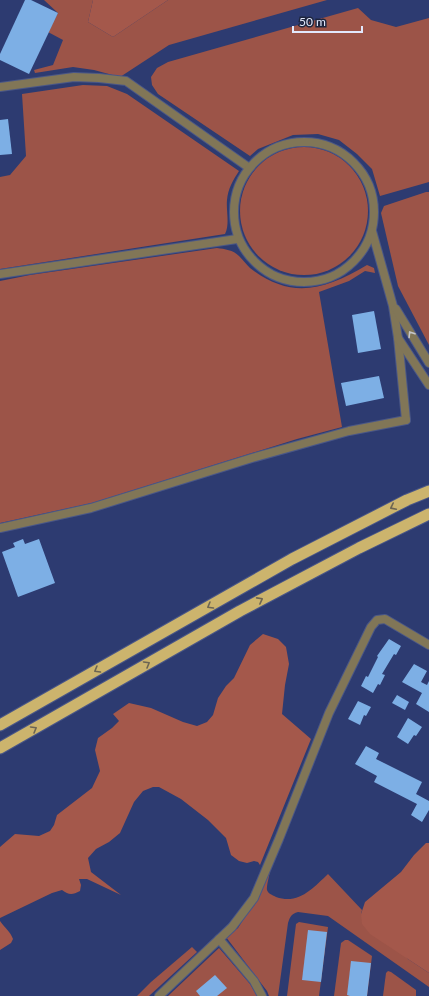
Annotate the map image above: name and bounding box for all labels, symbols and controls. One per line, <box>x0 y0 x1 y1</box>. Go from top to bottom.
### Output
scale bar <box>293 8 362 34</box>
text: 50 m <box>299 14 326 29</box>
one-way arrow <box>409 332 416 339</box>
one-way arrow <box>390 502 398 509</box>
one-way arrow <box>256 598 263 605</box>
one-way arrow <box>207 601 214 608</box>
one-way arrow <box>143 662 150 669</box>
one-way arrow <box>94 666 101 673</box>
one-way arrow <box>30 726 37 733</box>

